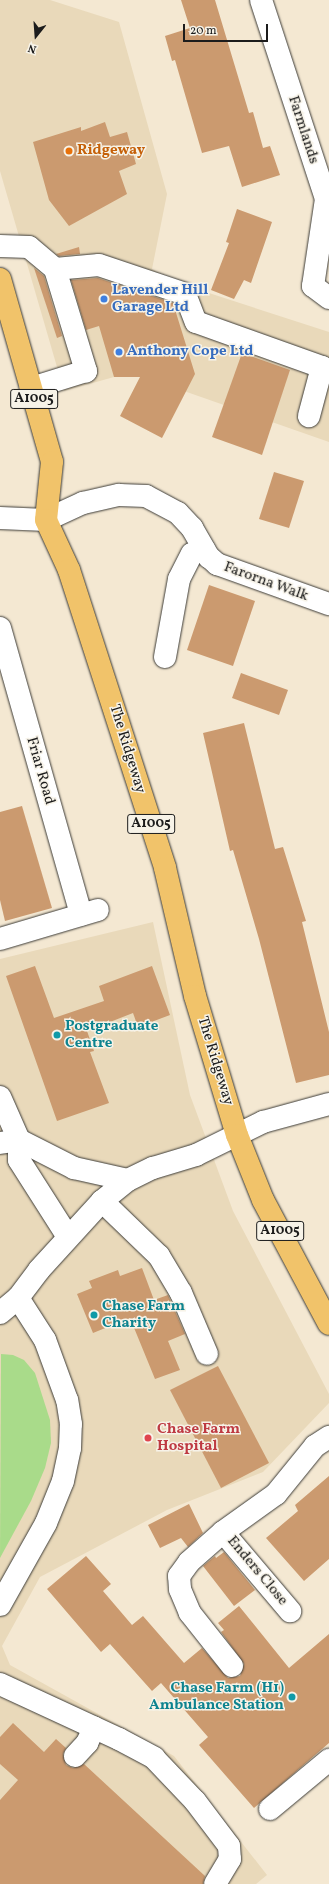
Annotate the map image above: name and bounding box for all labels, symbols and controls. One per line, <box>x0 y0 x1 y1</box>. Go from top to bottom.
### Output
north arrow <box>16 16 56 56</box>
scale bar <box>185 16 270 42</box>
text: 20 m <box>190 23 217 39</box>
text: N <box>26 40 38 56</box>
street label: Farmlands <box>284 94 322 166</box>
place label: Ridgeway <box>77 142 145 160</box>
marker: Ridgeway <box>64 146 74 156</box>
place label: Lavender Hill Garage Ltd <box>112 281 208 316</box>
marker: Lavender Hill Garage Ltd <box>99 294 109 304</box>
place label: Anthony Cope Ltd <box>127 343 254 361</box>
marker: Anthony Cope Ltd <box>114 347 124 357</box>
road number: A1005 <box>10 387 58 411</box>
street label: Farorna Walk <box>221 558 311 606</box>
street label: The Ridgeway <box>105 702 149 796</box>
street label: Friar Road <box>22 735 58 807</box>
road number: A1005 <box>127 812 175 836</box>
street label: The Ridgeway <box>193 1014 237 1108</box>
place label: Postgraduate Centre <box>65 1017 158 1052</box>
marker: Postgraduate Centre <box>52 1030 62 1040</box>
road number: A1005 <box>256 1219 304 1243</box>
place label: Chase Farm Charity <box>102 1297 185 1332</box>
marker: Chase Farm Charity <box>89 1310 99 1320</box>
place label: Chase Farm Hospital <box>157 1420 240 1455</box>
marker: Chase Farm Hospital <box>142 1432 154 1444</box>
street label: Enders Close <box>223 1533 291 1609</box>
place label: Chase Farm (H1) Ambulance Station <box>149 1679 284 1714</box>
marker: Chase Farm (H1) Ambulance Station <box>287 1692 297 1702</box>

